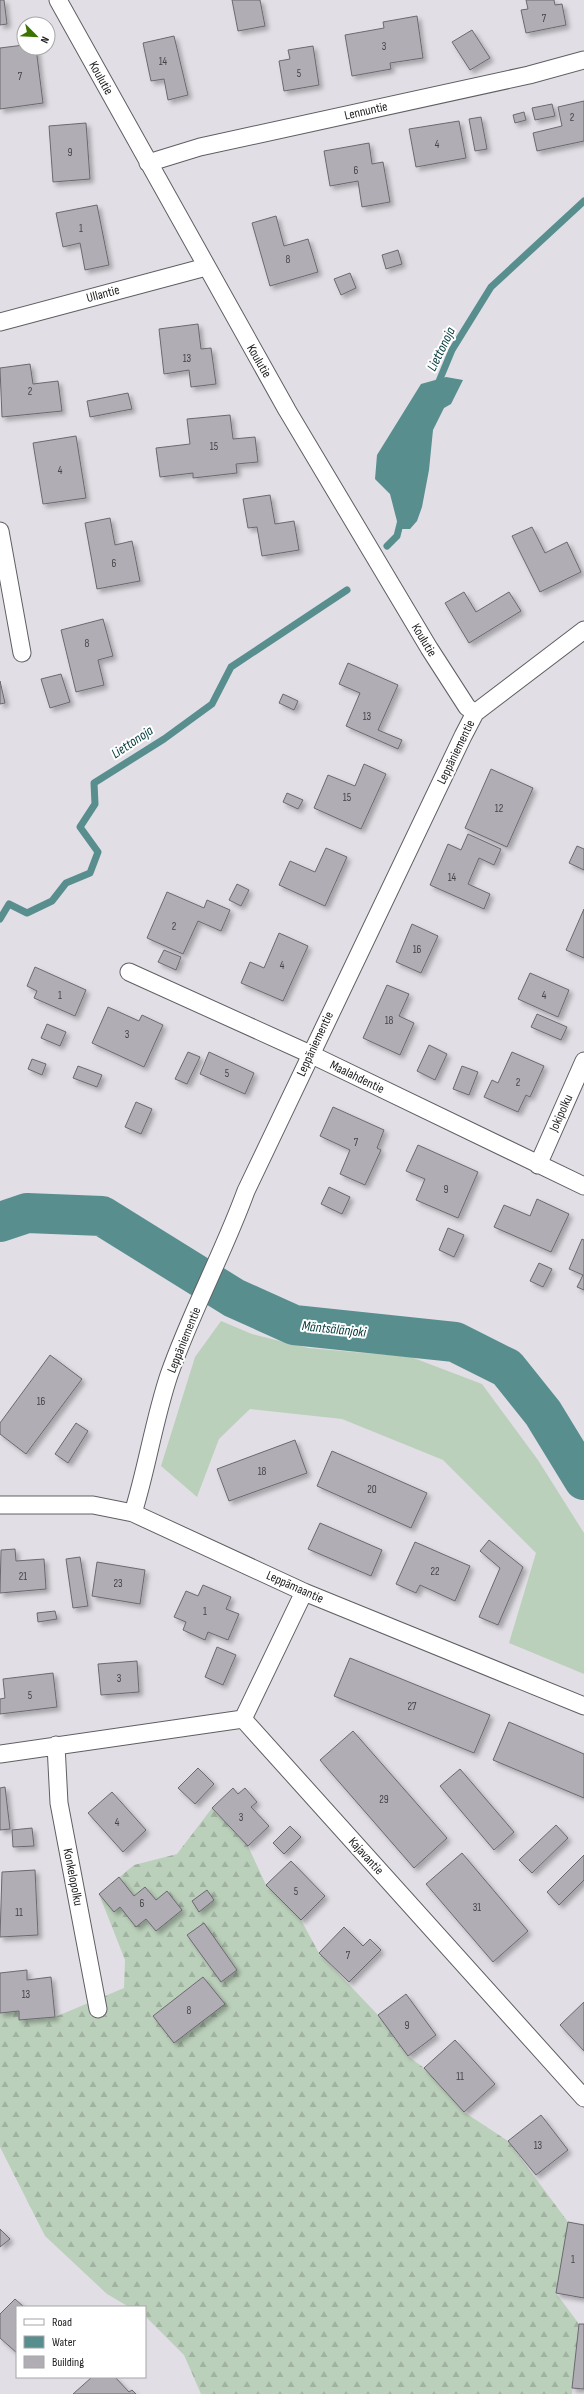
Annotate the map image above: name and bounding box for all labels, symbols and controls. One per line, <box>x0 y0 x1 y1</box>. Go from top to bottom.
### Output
house number: 7 <box>542 12 547 25</box>
north arrow <box>16 16 56 56</box>
text: N <box>37 35 52 45</box>
house number: 3 <box>382 40 387 53</box>
house number: 14 <box>159 55 168 68</box>
street label: Koulutie <box>85 58 117 98</box>
house number: 5 <box>297 67 301 80</box>
house number: 7 <box>18 70 23 83</box>
street label: Lennuntie <box>343 98 389 124</box>
house number: 2 <box>570 111 575 124</box>
house number: 4 <box>435 138 440 151</box>
house number: 9 <box>68 146 73 159</box>
house number: 6 <box>354 164 359 177</box>
house number: 1 <box>79 222 83 235</box>
house number: 8 <box>286 253 291 266</box>
street label: Ullantie <box>85 282 121 306</box>
water label: Liettonoja <box>423 324 459 374</box>
street label: Koulutie <box>243 341 275 381</box>
house number: 13 <box>183 352 192 365</box>
house number: 2 <box>28 385 33 398</box>
house number: 15 <box>210 440 218 453</box>
house number: 4 <box>58 464 63 477</box>
house number: 6 <box>112 557 117 570</box>
street label: Koulutie <box>408 620 440 660</box>
house number: 8 <box>85 637 90 650</box>
house number: 13 <box>363 710 372 723</box>
street label: Leppäniementie <box>434 717 478 787</box>
water label: Liettonoja <box>108 722 156 762</box>
house number: 15 <box>343 791 351 804</box>
house number: 12 <box>495 802 504 815</box>
house number: 14 <box>448 871 457 884</box>
house number: 2 <box>172 920 177 933</box>
house number: 16 <box>413 943 422 956</box>
house number: 4 <box>280 959 285 972</box>
house number: 1 <box>58 989 62 1002</box>
house number: 4 <box>542 989 547 1002</box>
street label: Leppäniementie <box>293 1009 337 1079</box>
house number: 18 <box>385 1014 394 1027</box>
house number: 3 <box>125 1028 130 1041</box>
street label: Maalahdentie <box>327 1057 387 1097</box>
house number: 5 <box>225 1067 229 1080</box>
house number: 2 <box>516 1076 521 1089</box>
street label: Jokipolku <box>545 1092 576 1135</box>
house number: 7 <box>354 1136 359 1149</box>
house number: 9 <box>444 1183 449 1196</box>
street label: Leppäniementie <box>164 1305 204 1375</box>
water label: Mäntsälänjoki <box>301 1317 367 1341</box>
house number: 16 <box>37 1395 46 1408</box>
house number: 18 <box>258 1465 267 1478</box>
house number: 20 <box>367 1483 377 1496</box>
house number: 22 <box>430 1565 440 1578</box>
street label: Leppämaantie <box>264 1567 326 1607</box>
house number: 21 <box>19 1570 27 1583</box>
house number: 23 <box>113 1577 123 1590</box>
house number: 1 <box>203 1605 207 1618</box>
house number: 3 <box>117 1672 122 1685</box>
house number: 5 <box>28 1689 32 1702</box>
house number: 27 <box>408 1700 417 1713</box>
house number: 29 <box>379 1793 389 1806</box>
house number: 3 <box>239 1811 244 1824</box>
house number: 4 <box>115 1816 120 1829</box>
street label: Kajavantie <box>345 1834 387 1878</box>
street label: Konkelopolku <box>60 1847 86 1907</box>
house number: 5 <box>294 1885 298 1898</box>
house number: 6 <box>140 1897 145 1910</box>
house number: 31 <box>473 1901 481 1914</box>
house number: 11 <box>15 1906 23 1919</box>
house number: 7 <box>346 1949 351 1962</box>
house number: 13 <box>22 1988 31 2001</box>
house number: 8 <box>187 2004 192 2017</box>
house number: 9 <box>405 2019 410 2032</box>
house number: 11 <box>456 2070 464 2083</box>
house number: 13 <box>534 2139 543 2152</box>
house number: 1 <box>571 2253 575 2266</box>
legend <box>16 2306 146 2378</box>
text: Road <box>52 2315 72 2330</box>
text: Water <box>52 2335 76 2350</box>
text: Building <box>52 2355 84 2370</box>

